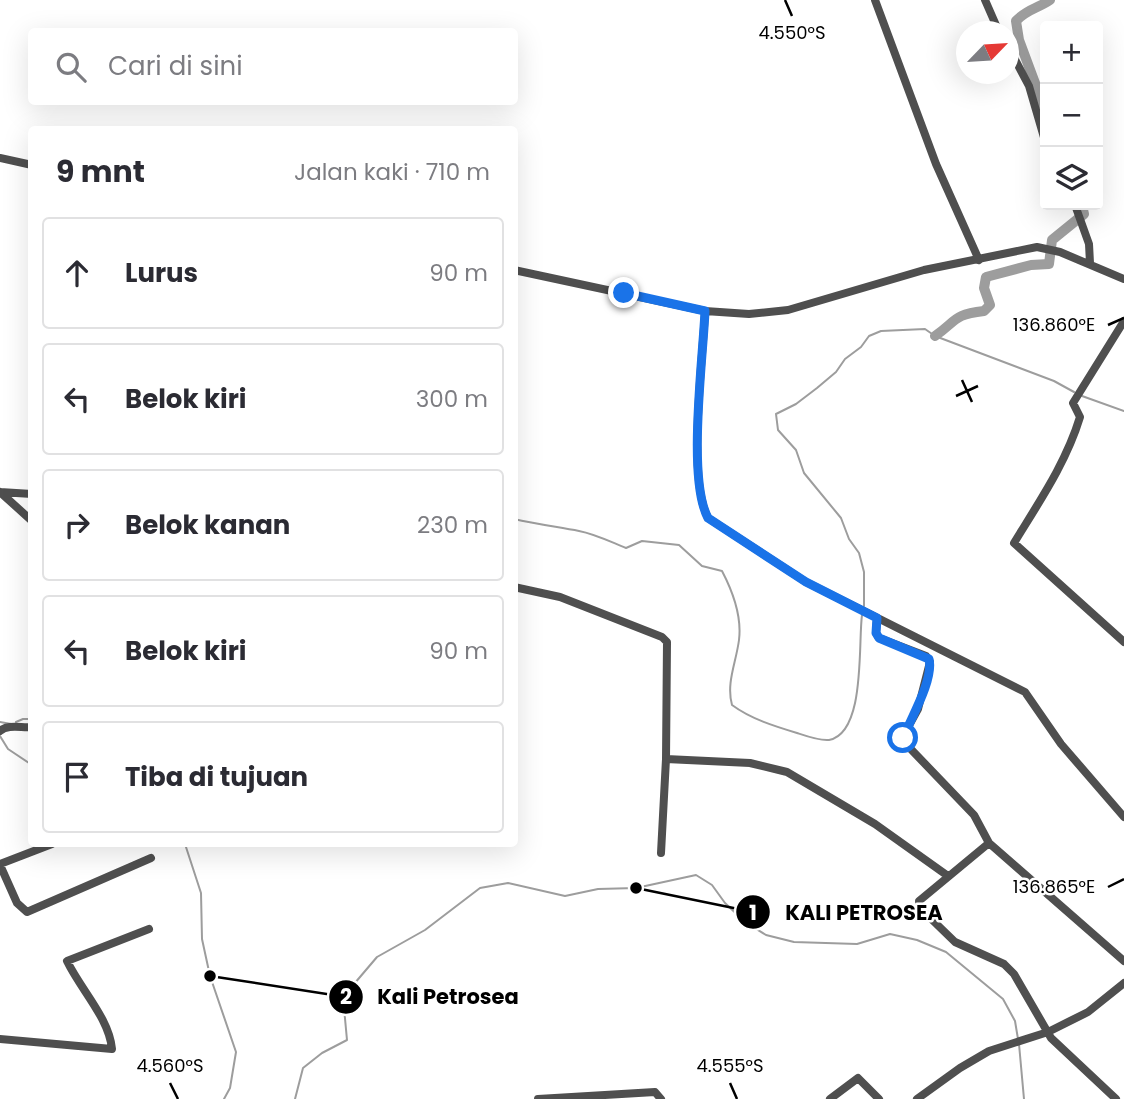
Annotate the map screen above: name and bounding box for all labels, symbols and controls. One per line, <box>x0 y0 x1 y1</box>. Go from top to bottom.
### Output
text: 4.550°S <box>759 20 825 45</box>
north arrow <box>956 21 1019 84</box>
map controls <box>1040 21 1103 210</box>
button: + <box>1040 21 1103 84</box>
search box <box>28 28 518 105</box>
icon: search <box>52 48 90 86</box>
text: Cari di sini <box>108 48 243 84</box>
button: − <box>1040 84 1103 147</box>
button: layers <box>1040 147 1103 210</box>
text: 9 mnt <box>56 150 145 193</box>
text: Jalan kaki · 710 m <box>294 156 490 188</box>
icon: ahead <box>58 254 96 292</box>
text: Lurus <box>125 255 198 291</box>
text: 90 m <box>429 257 488 289</box>
route end <box>608 277 639 308</box>
text: 136.860°E <box>1013 312 1095 337</box>
icon: left <box>58 380 96 418</box>
text: Belok kiri <box>125 381 247 417</box>
text: 300 m <box>416 383 488 415</box>
icon: right <box>58 506 96 544</box>
text: Belok kanan <box>125 507 290 543</box>
text: 230 m <box>417 509 488 541</box>
icon: left <box>58 632 96 670</box>
text: Belok kiri <box>125 633 247 669</box>
text: 90 m <box>429 635 488 667</box>
route start <box>887 722 918 753</box>
icon: arrive <box>58 758 96 796</box>
text: Tiba di tujuan <box>125 759 308 795</box>
text: 136.865°E <box>1013 874 1095 899</box>
callout: KALI PETROSEA <box>736 891 956 933</box>
text: 1 <box>749 898 757 927</box>
text: KALI PETROSEA <box>785 898 943 927</box>
callout: Kali Petrosea <box>328 976 533 1018</box>
text: 2 <box>340 982 352 1011</box>
text: Kali Petrosea <box>377 982 519 1011</box>
text: 4.560°S <box>136 1053 204 1078</box>
text: 4.555°S <box>697 1053 763 1078</box>

